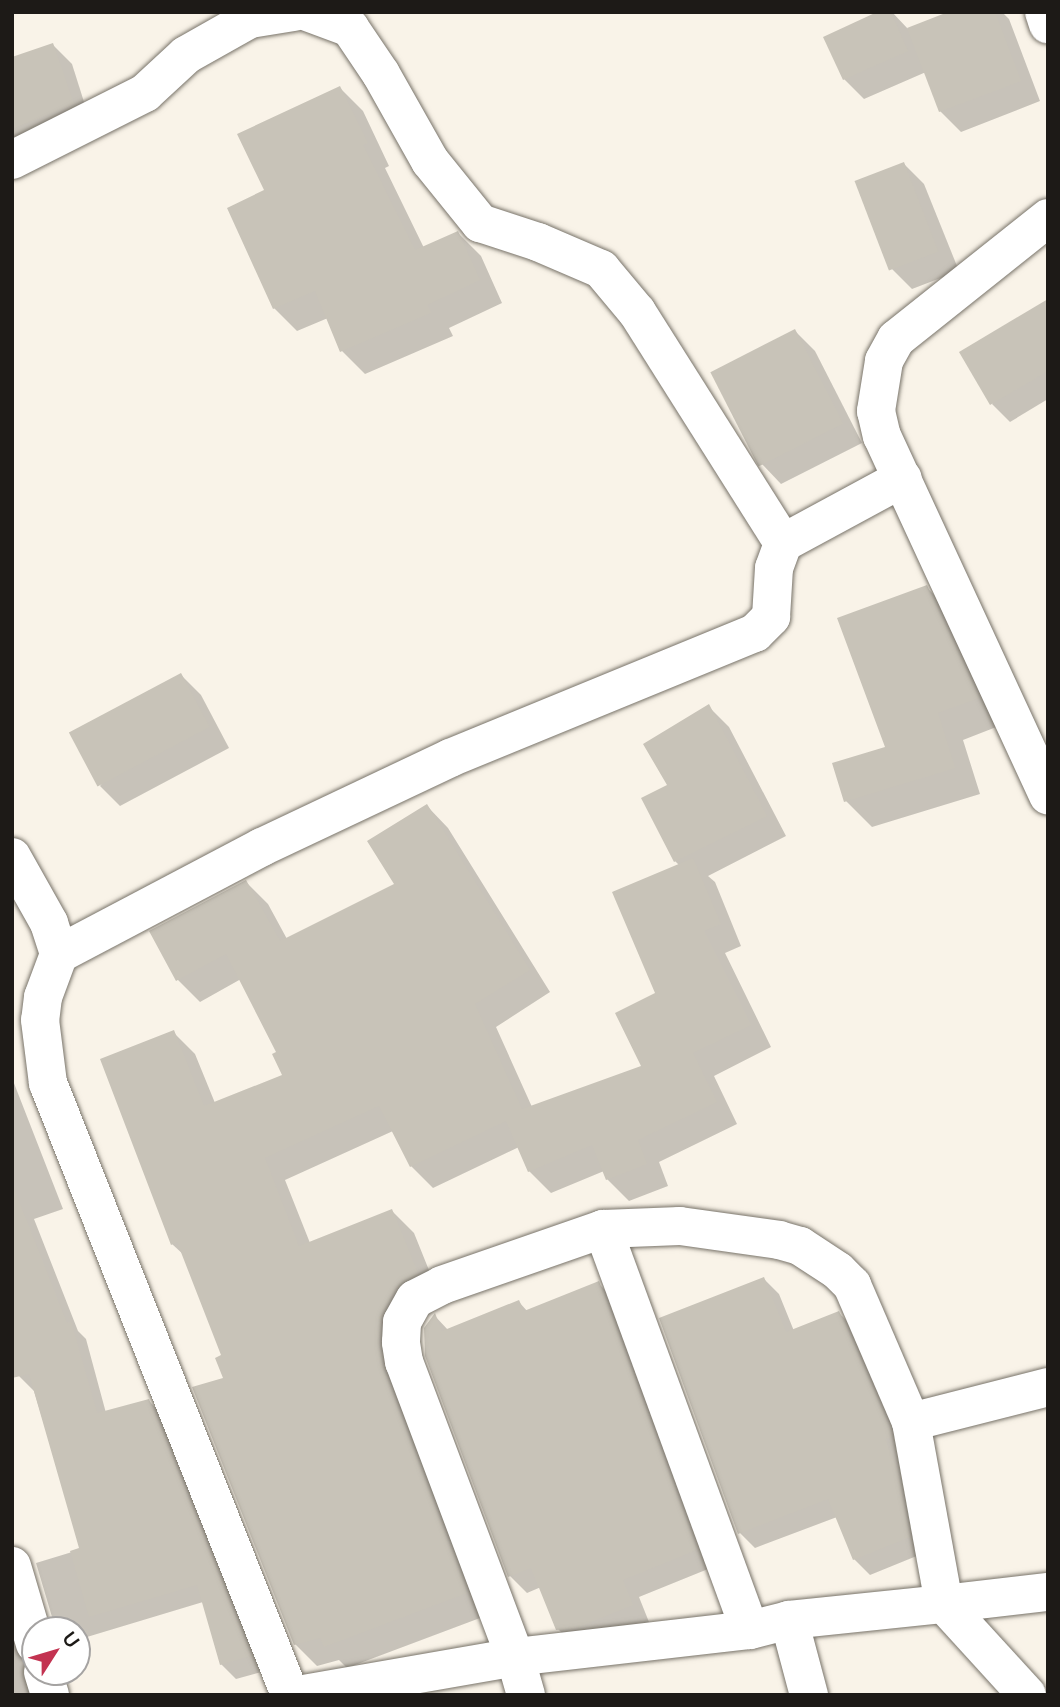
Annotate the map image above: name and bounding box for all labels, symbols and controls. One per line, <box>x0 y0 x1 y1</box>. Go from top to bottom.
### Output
north arrow <box>21 1616 91 1686</box>
text: U <box>58 1627 85 1652</box>

